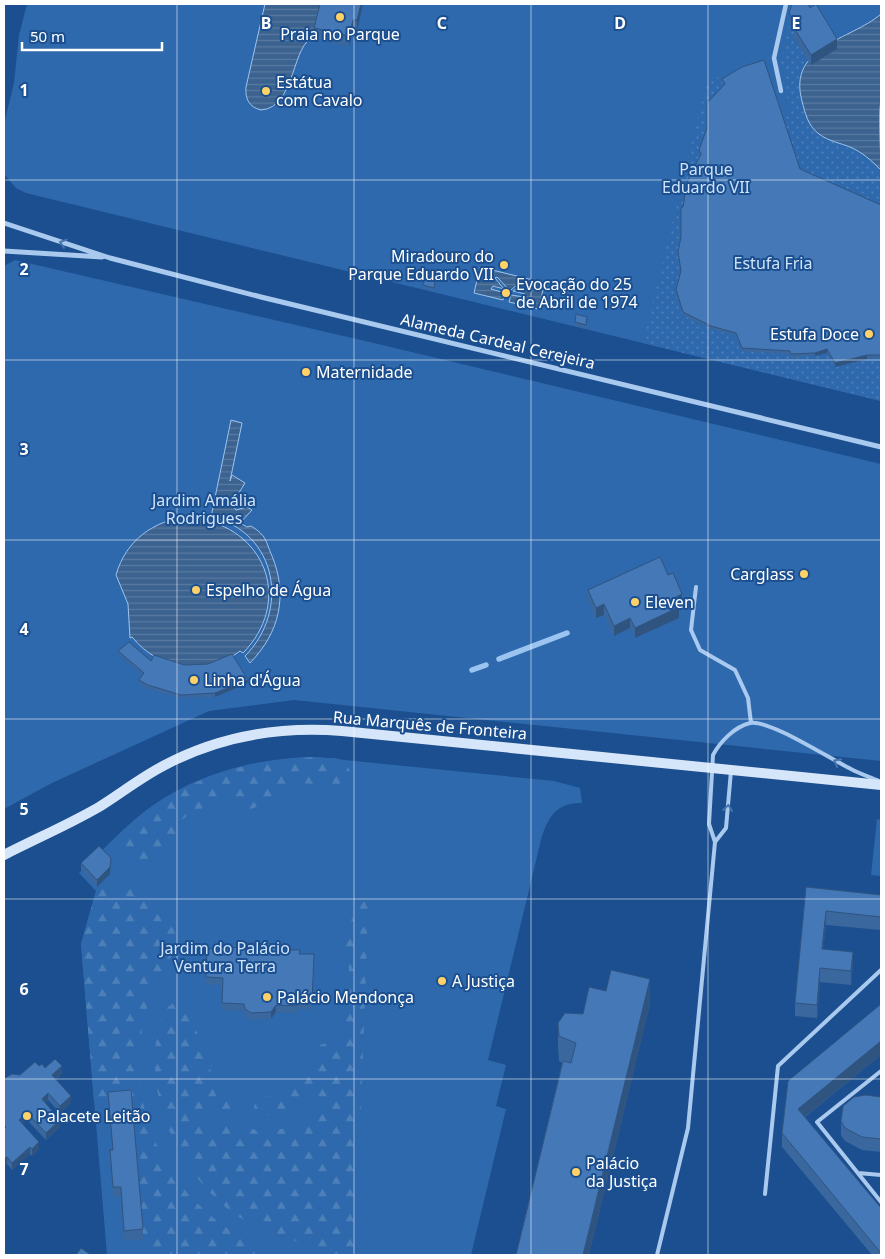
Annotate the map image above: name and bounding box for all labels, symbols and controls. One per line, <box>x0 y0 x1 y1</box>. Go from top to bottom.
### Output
marker: Praia no Parque <box>334 11 346 23</box>
text: B <box>261 12 271 34</box>
text: C <box>437 12 447 34</box>
text: D <box>614 12 626 34</box>
text: E <box>792 12 801 34</box>
scale bar <box>22 20 162 52</box>
place label: Praia no Parque <box>280 23 400 45</box>
text: 50 m <box>30 26 65 46</box>
place label: Estátua com Cavalo <box>276 71 362 111</box>
text: 1 <box>19 79 29 101</box>
marker: Estátua com Cavalo <box>260 85 272 97</box>
park label: Parque Eduardo VII <box>662 158 750 198</box>
one-way arrow <box>60 238 68 248</box>
place label: Miradouro do Parque Eduardo VII <box>348 245 494 285</box>
park label: Estufa Fria <box>734 252 812 274</box>
text: 2 <box>19 258 29 280</box>
marker: Miradouro do Parque Eduardo VII <box>498 259 510 271</box>
place label: Evocação do 25 de Abril de 1974 <box>516 273 638 313</box>
marker: Evocação do 25 de Abril de 1974 <box>500 287 512 299</box>
street label: Alameda Cardeal Cerejeira <box>399 308 597 374</box>
place label: Estufa Doce <box>770 323 859 345</box>
marker: Estufa Doce <box>863 328 875 340</box>
place label: Maternidade <box>316 361 413 383</box>
marker: Maternidade <box>300 366 312 378</box>
text: 3 <box>19 438 29 460</box>
park label: Jardim Amália Rodrigues <box>150 489 256 529</box>
place label: Carglass <box>730 563 794 585</box>
marker: Carglass <box>798 568 810 580</box>
place label: Espelho de Água <box>206 579 331 601</box>
marker: Espelho de Água <box>190 584 202 596</box>
place label: Eleven <box>645 591 694 613</box>
marker: Eleven <box>629 596 641 608</box>
text: 4 <box>19 618 29 640</box>
place label: Linha d'Água <box>204 669 301 691</box>
marker: Linha d'Água <box>188 674 200 686</box>
street label: Rua Marquês de Fronteira <box>332 706 528 744</box>
one-way arrow <box>833 758 842 768</box>
text: 5 <box>19 798 29 820</box>
one-way arrow <box>722 804 733 812</box>
park label: Jardim do Palácio Ventura Terra <box>158 937 290 977</box>
place label: A Justiça <box>452 970 515 992</box>
marker: A Justiça <box>436 975 448 987</box>
text: 6 <box>19 978 29 1000</box>
place label: Palácio Mendonça <box>277 986 414 1008</box>
marker: Palácio Mendonça <box>261 991 273 1003</box>
place label: Palacete Leitão <box>37 1105 150 1127</box>
marker: Palacete Leitão <box>21 1110 33 1122</box>
place label: Palácio da Justiça <box>586 1152 657 1192</box>
text: 7 <box>19 1158 29 1180</box>
marker: Palácio da Justiça <box>570 1166 582 1178</box>

